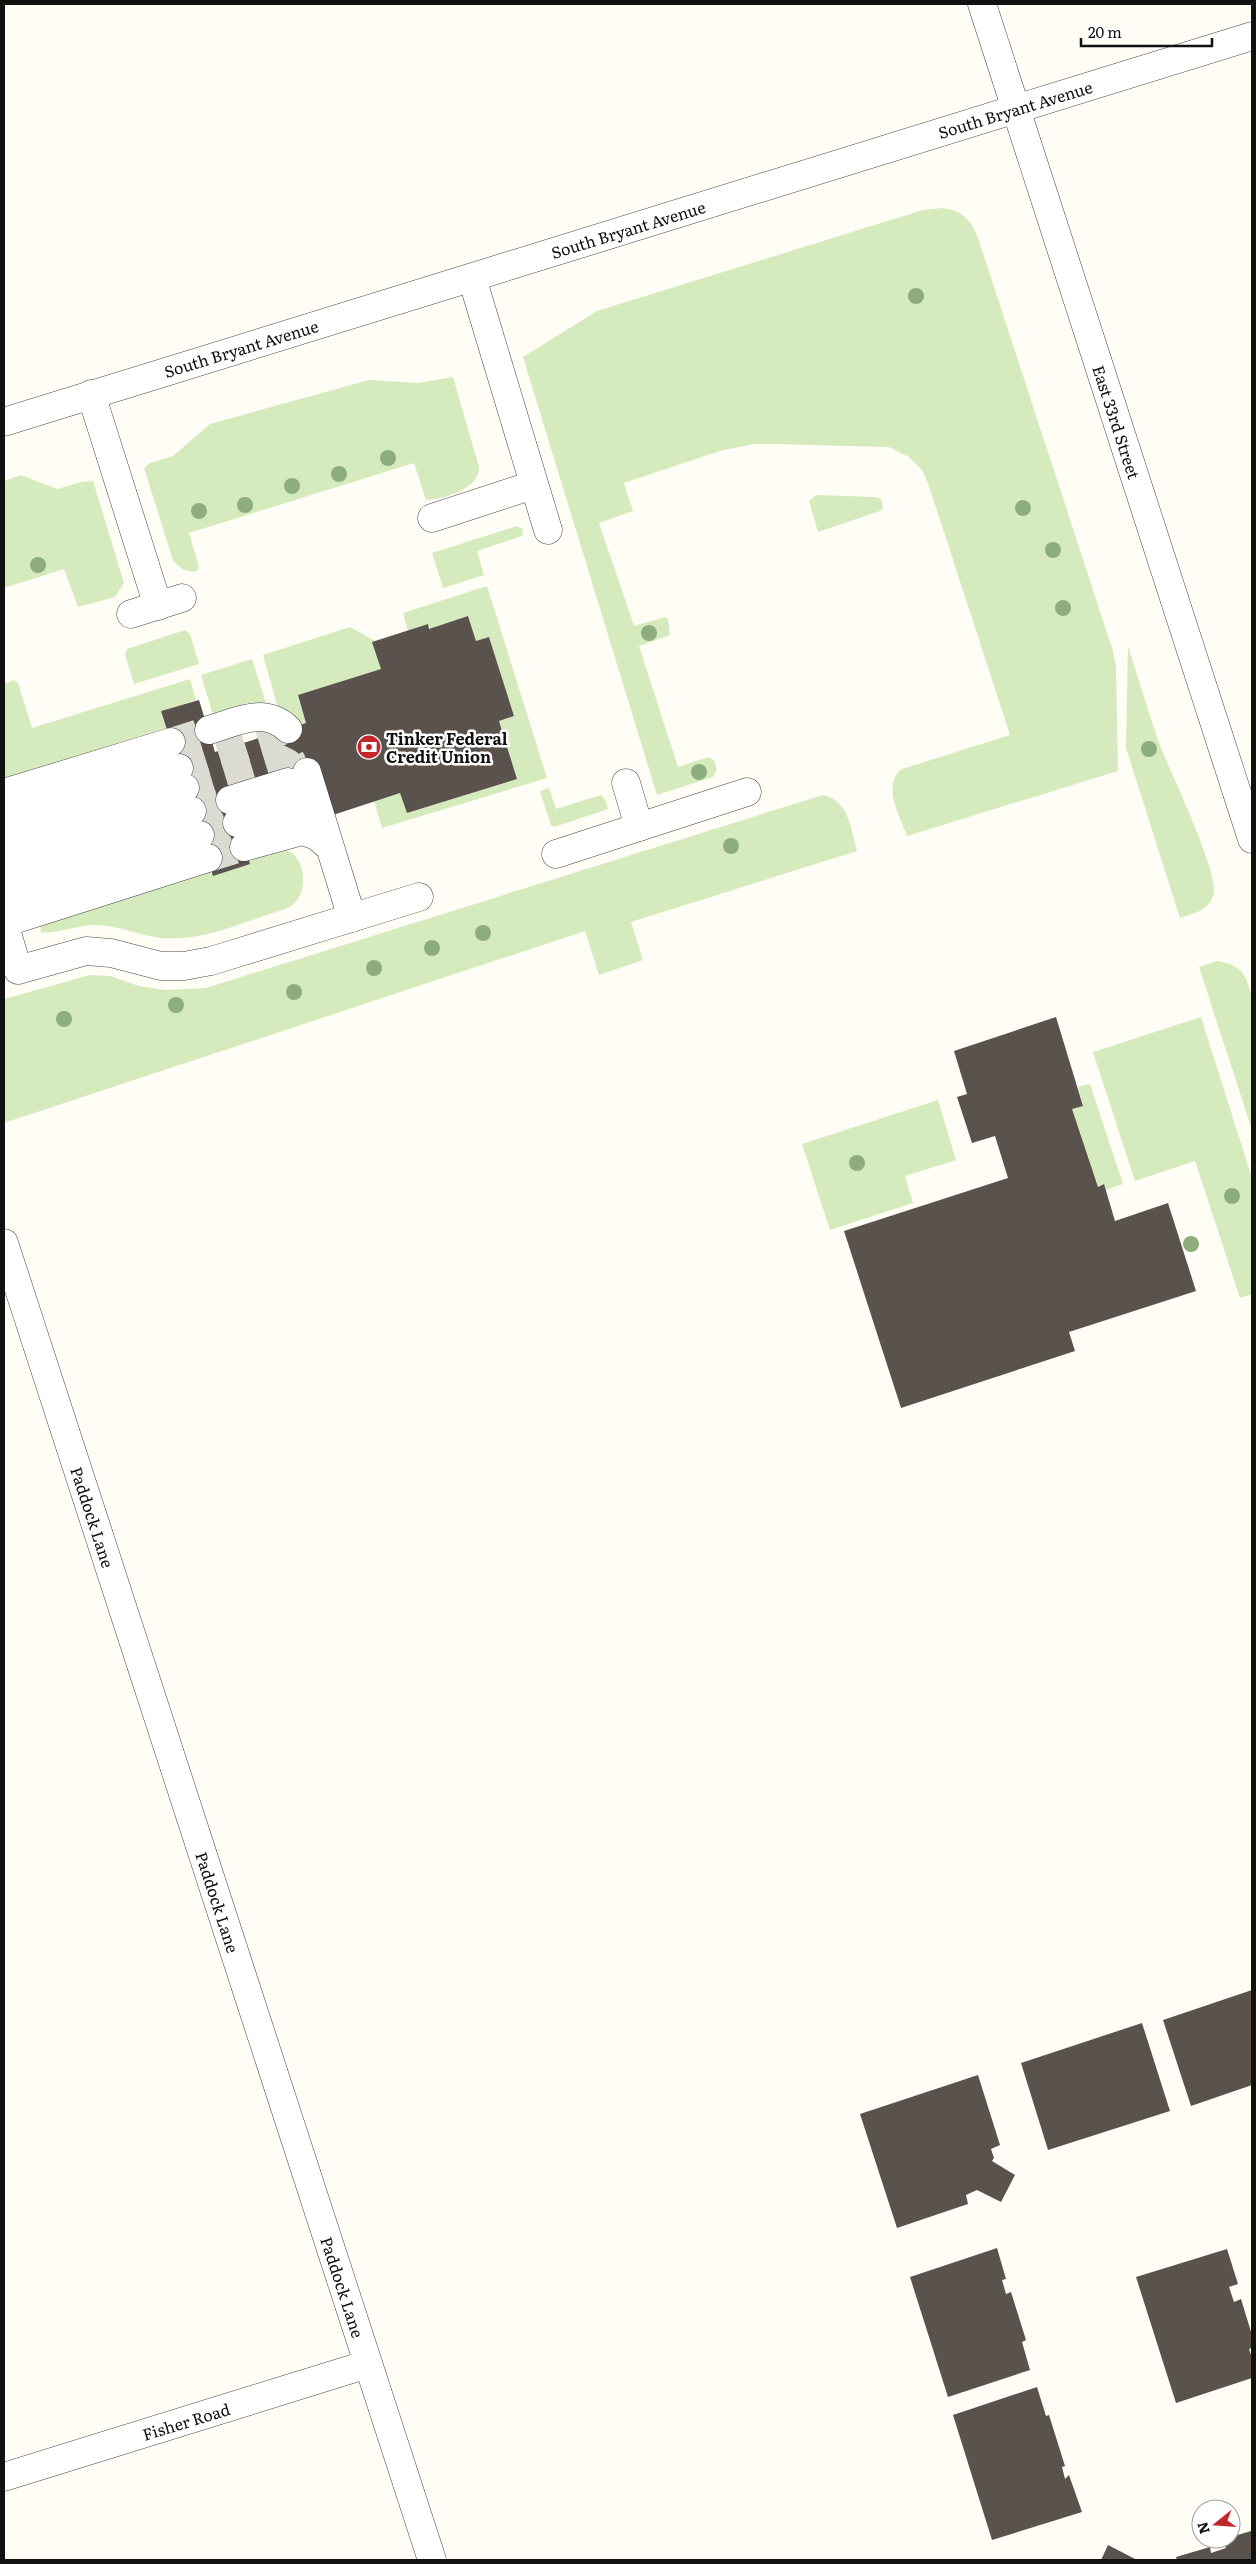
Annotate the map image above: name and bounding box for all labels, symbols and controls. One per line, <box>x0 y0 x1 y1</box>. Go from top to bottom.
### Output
scale bar <box>1081 15 1212 47</box>
text: 20 m <box>1088 20 1122 43</box>
street label: South Bryant Avenue <box>935 74 1095 144</box>
street label: South Bryant Avenue <box>548 194 708 264</box>
street label: South Bryant Avenue <box>161 313 321 383</box>
street label: East 33rd Street <box>1087 362 1147 483</box>
place label: Tinker Federal Credit Union <box>386 726 508 768</box>
bank icon: Tinker Federal Credit Union <box>356 734 382 760</box>
street label: Paddock Lane <box>65 1463 121 1571</box>
street label: Paddock Lane <box>190 1848 246 1956</box>
street label: Paddock Lane <box>315 2233 371 2341</box>
street label: Fisher Road <box>139 2396 233 2446</box>
north arrow <box>1191 2499 1241 2549</box>
text: N <box>1191 2519 1214 2537</box>

